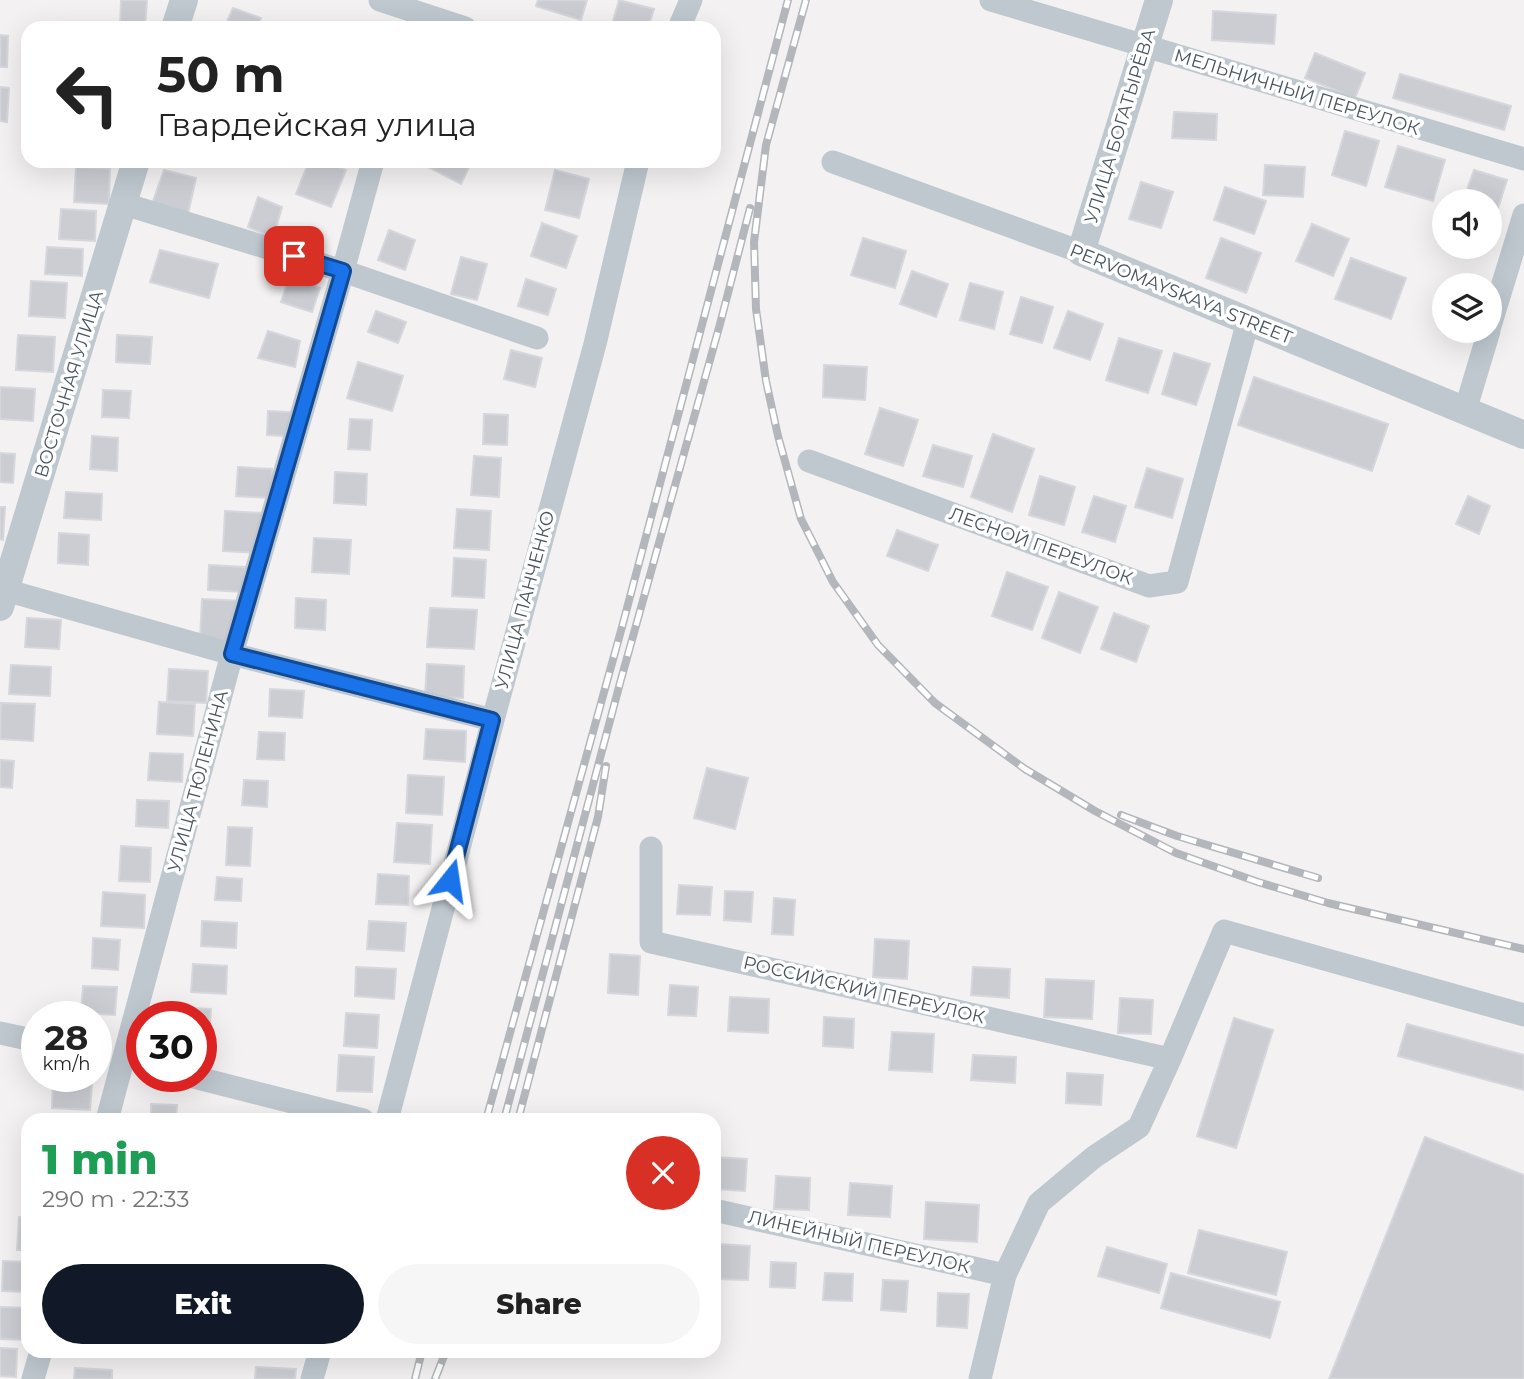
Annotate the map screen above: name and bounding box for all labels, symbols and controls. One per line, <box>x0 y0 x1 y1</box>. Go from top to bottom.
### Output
street label: УЛИЦА БОГАТЫРЁВА <box>1080 25 1160 226</box>
street label: МЕЛЬНИЧНЫЙ ПЕРЕУЛОК <box>1172 44 1423 140</box>
text: 50 m <box>157 45 285 104</box>
icon: left <box>42 49 133 140</box>
text: Гвардейская улица <box>157 105 477 144</box>
map controls <box>1432 189 1502 343</box>
button: sound <box>1432 189 1502 259</box>
pin <box>264 226 324 286</box>
icon: arrive <box>275 237 313 275</box>
street label: PERVOMAYSKAYA STREET <box>1067 239 1296 349</box>
button: layers <box>1432 273 1502 343</box>
street label: ВОСТОЧНАЯ УЛИЦА <box>30 287 108 480</box>
street label: ЛЕСНОЙ ПЕРЕУЛОК <box>946 503 1136 590</box>
street label: УЛИЦА ПАНЧЕНКО <box>491 508 559 692</box>
street label: УЛИЦА ТЮЛЕНИНА <box>163 687 233 874</box>
position arrow <box>413 843 487 917</box>
street label: РОССИЙСКИЙ ПЕРЕУЛОК <box>741 951 987 1029</box>
speed limit sign: 30 <box>126 1001 217 1092</box>
text: 28 <box>45 1016 88 1059</box>
text: km/h <box>42 1053 91 1075</box>
text: 1 min <box>42 1133 158 1185</box>
button: close <box>626 1136 700 1210</box>
text: 290 m · 22:33 <box>42 1185 189 1213</box>
street label: ЛИНЕЙНЫЙ ПЕРЕУЛОК <box>746 1206 973 1278</box>
button: Exit <box>42 1264 364 1344</box>
button: Share <box>378 1264 700 1344</box>

